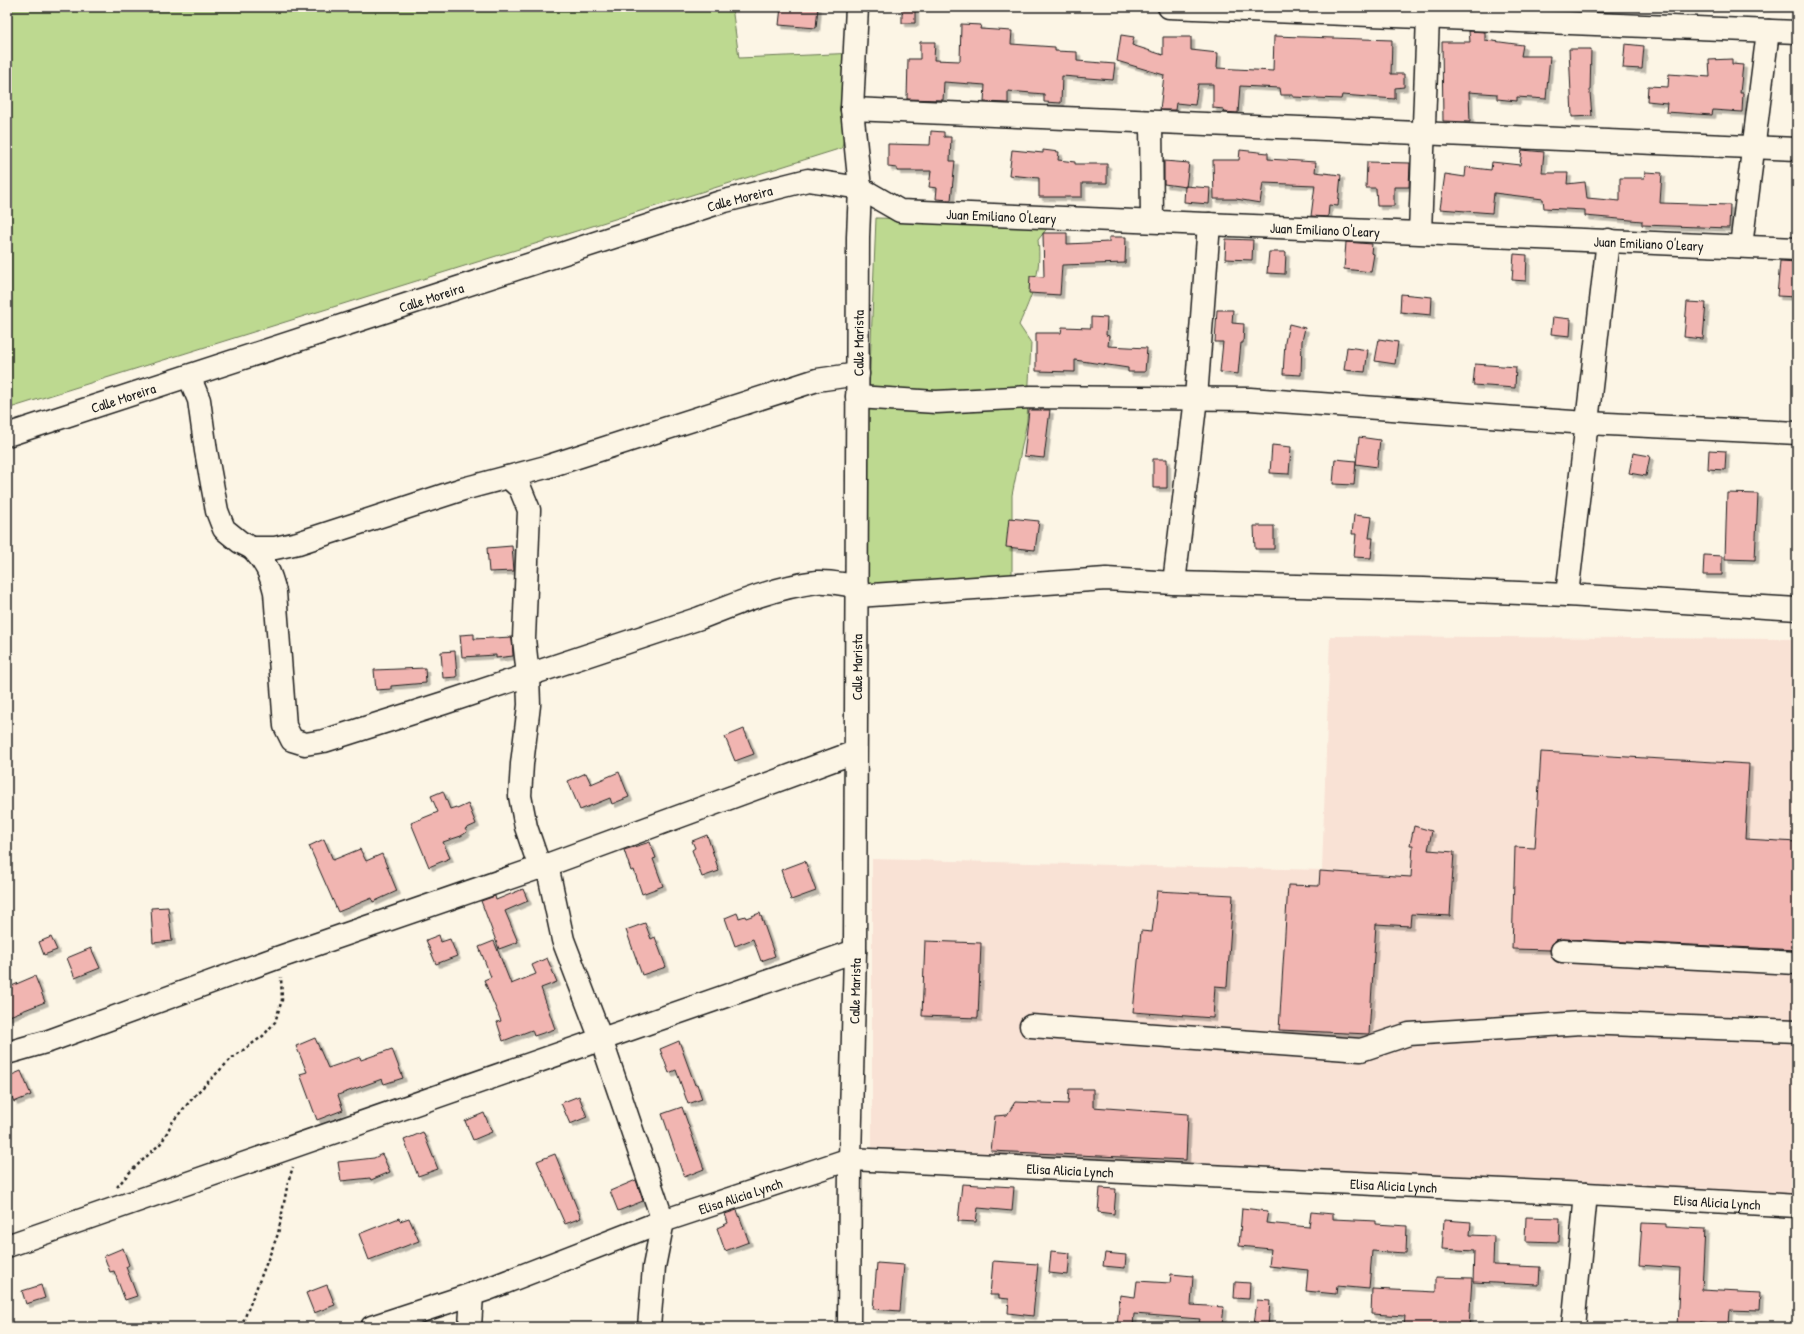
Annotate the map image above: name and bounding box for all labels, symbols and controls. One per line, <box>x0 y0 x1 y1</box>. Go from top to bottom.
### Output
street label: Calle Moreira <box>704 180 775 216</box>
street label: Juan Emiliano O'Leary <box>946 203 1057 228</box>
street label: Juan Emiliano O'Leary <box>1270 217 1381 242</box>
street label: Juan Emiliano O'Leary <box>1593 231 1704 256</box>
street label: Calle Moreira <box>396 277 466 316</box>
street label: Calle Marista <box>848 309 867 376</box>
street label: Calle Moreira <box>88 378 158 417</box>
street label: Calle Marista <box>847 633 866 700</box>
street label: Calle Marista <box>844 957 864 1024</box>
street label: Elisa Alicia Lynch <box>1026 1158 1114 1181</box>
street label: Elisa Alicia Lynch <box>696 1173 784 1218</box>
street label: Elisa Alicia Lynch <box>1350 1173 1438 1197</box>
street label: Elisa Alicia Lynch <box>1673 1190 1761 1213</box>

